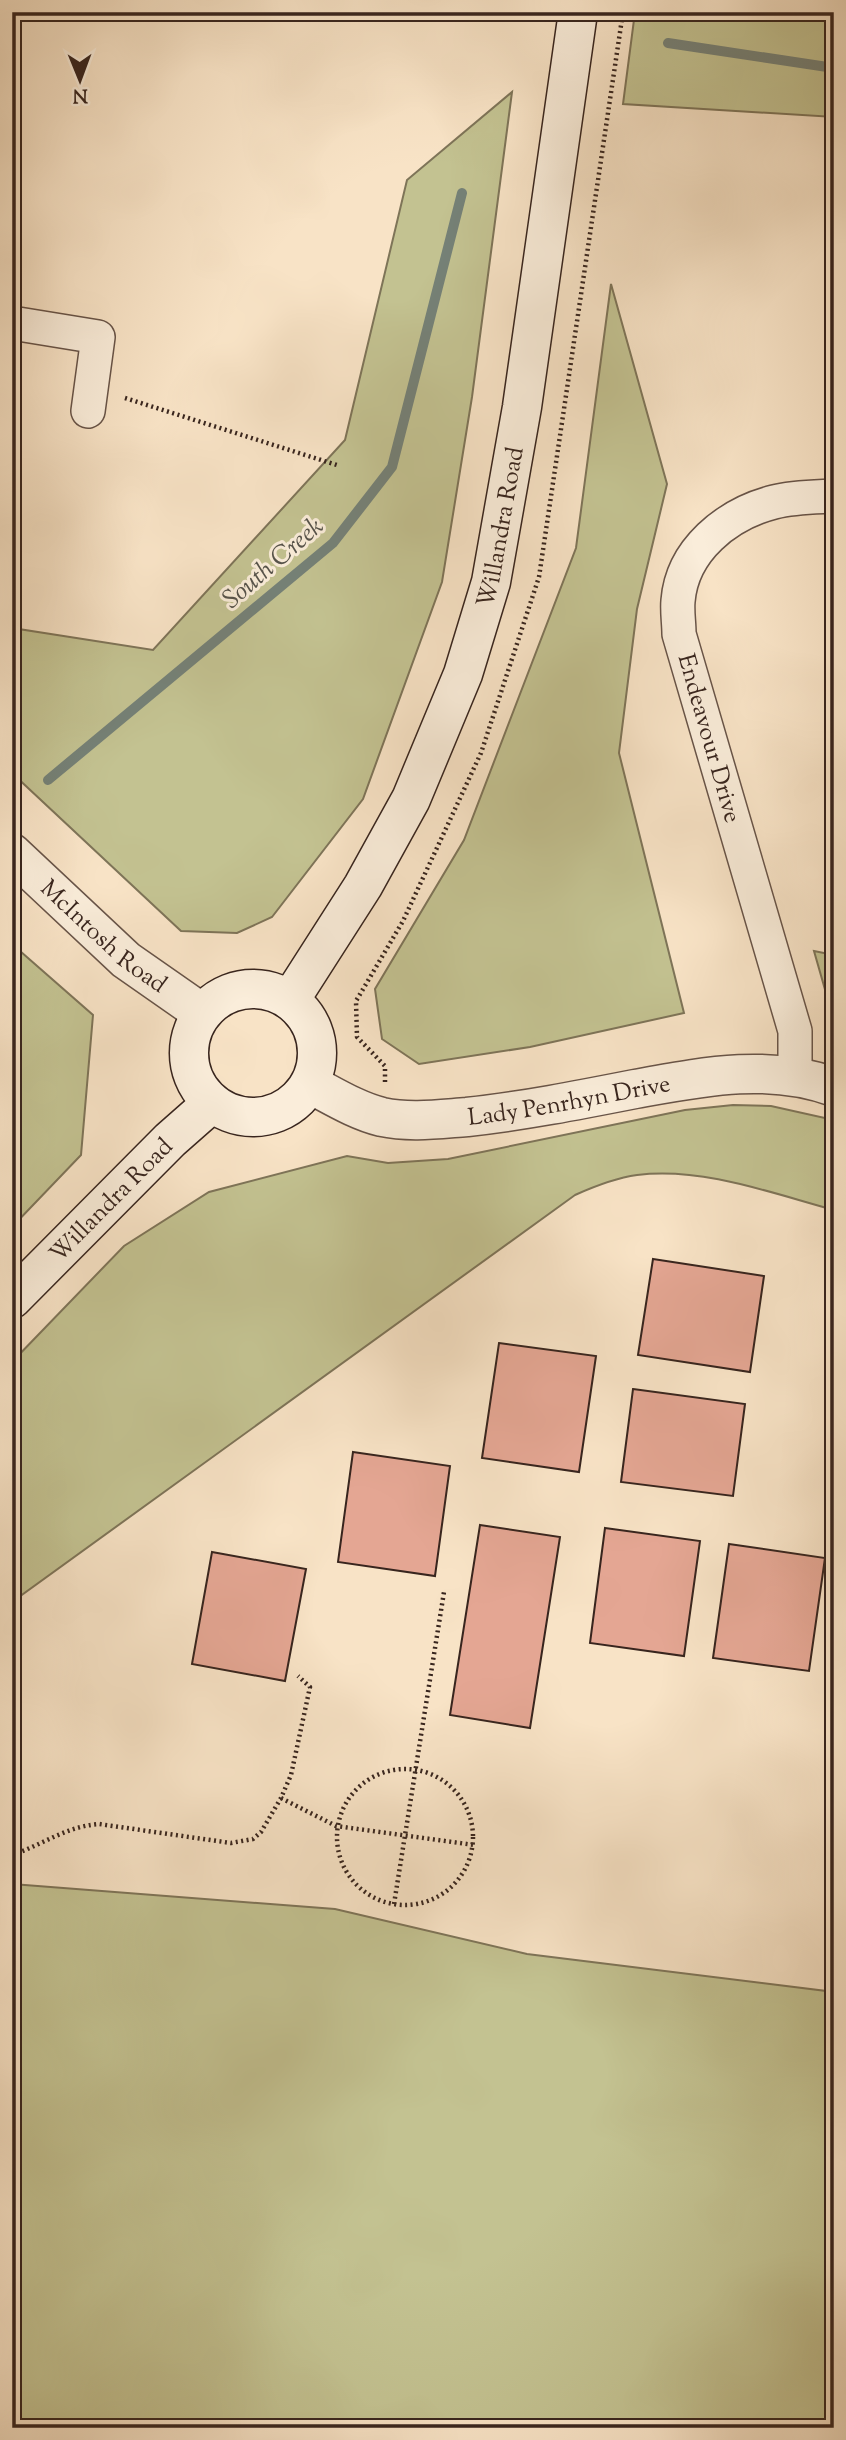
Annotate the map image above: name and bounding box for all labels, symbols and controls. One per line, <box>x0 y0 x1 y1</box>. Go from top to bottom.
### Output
north arrow <box>46 46 116 116</box>
text: N <box>72 81 88 108</box>
street label: Willandra Road <box>469 444 534 612</box>
water label: South Creek <box>215 509 333 618</box>
street label: Endeavour Drive <box>668 650 748 827</box>
street label: McIntosh Road <box>32 873 173 1003</box>
street label: Lady Penrhyn Drive <box>466 1068 673 1136</box>
street label: Willandra Road <box>43 1131 182 1271</box>

